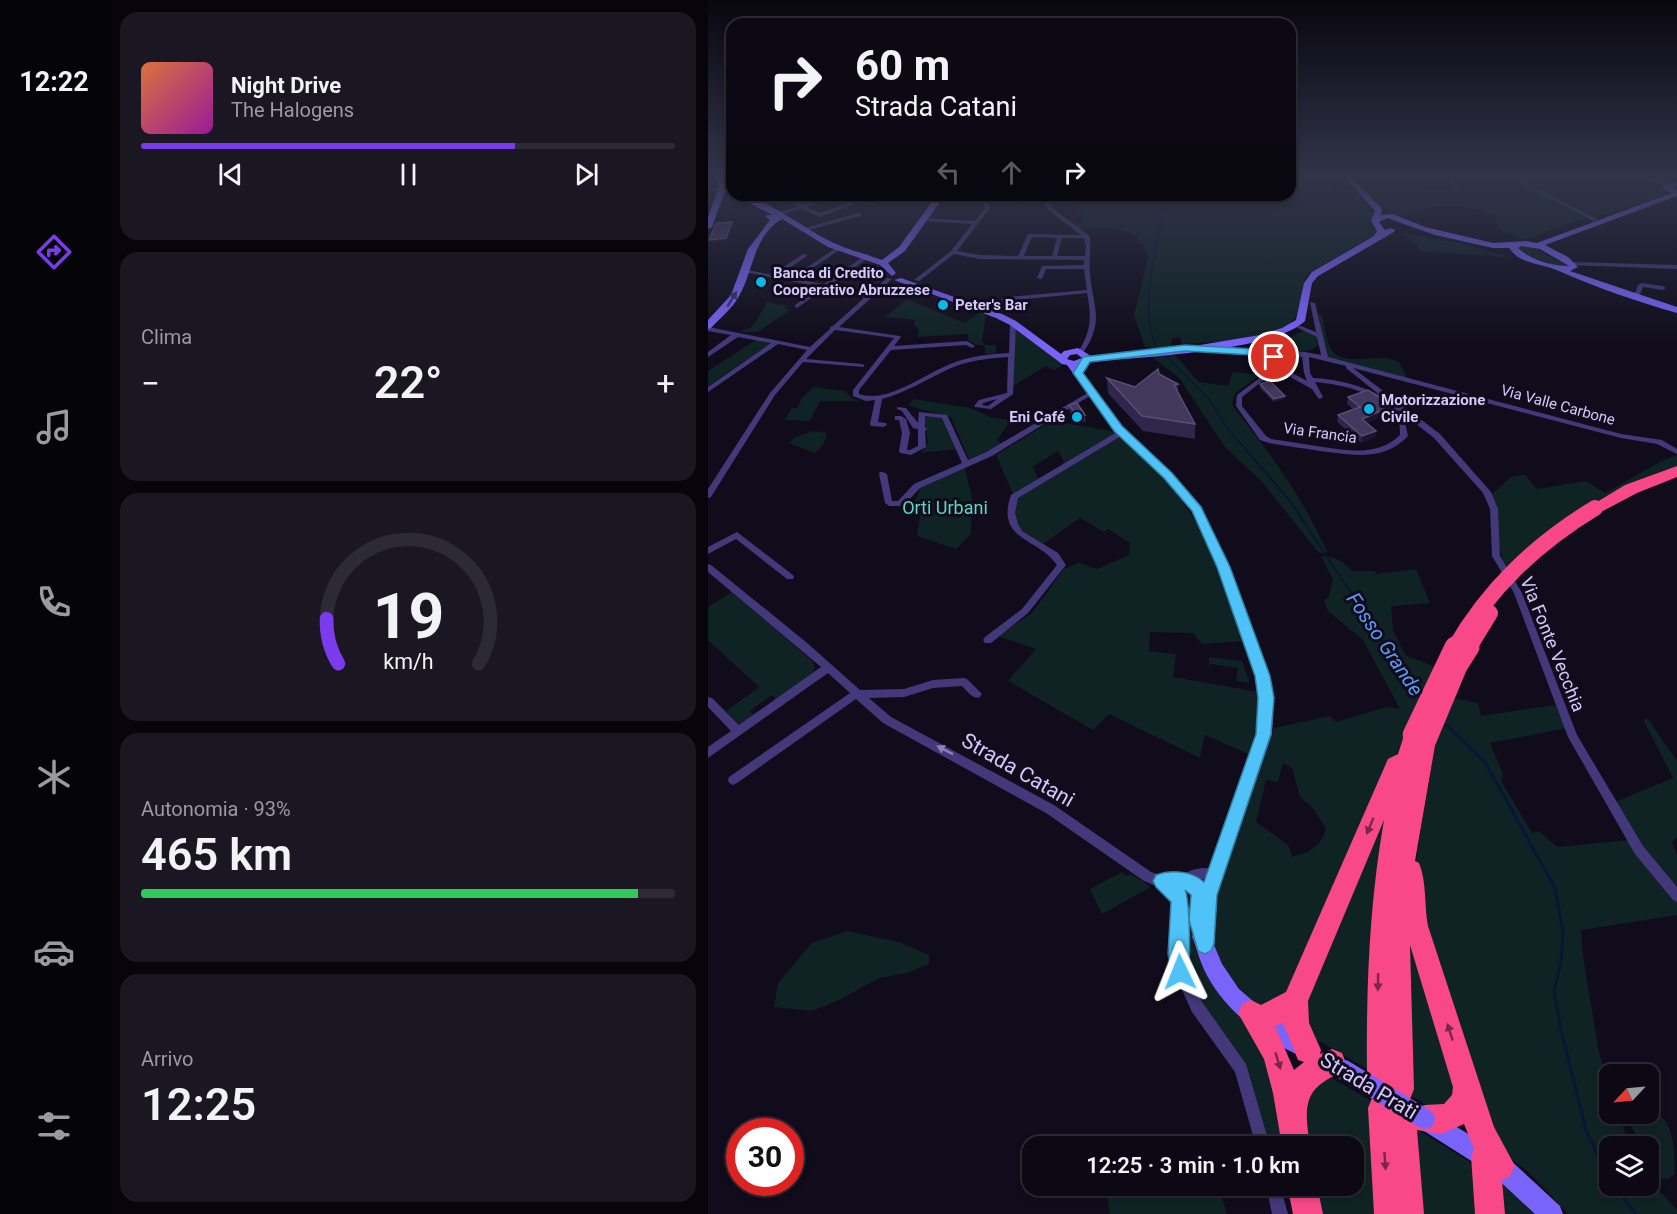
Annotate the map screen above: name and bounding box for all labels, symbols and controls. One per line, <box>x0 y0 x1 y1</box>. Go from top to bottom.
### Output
text: 60 m <box>855 41 950 90</box>
icon: right <box>756 42 834 120</box>
text: 12:22 <box>19 66 89 98</box>
text: Night Drive <box>231 73 341 98</box>
text: Strada Catani <box>855 91 1017 123</box>
text: The Halogens <box>231 98 354 122</box>
icon: left <box>932 156 965 189</box>
icon: ahead <box>995 156 1028 189</box>
icon: right <box>1058 156 1091 189</box>
icon: previous <box>214 158 247 191</box>
icon: pause <box>392 158 425 191</box>
icon: next <box>570 158 603 191</box>
icon: directions <box>33 231 75 273</box>
place label: Banca di Credito Cooperativo Abruzzese <box>773 264 930 299</box>
marker: Banca di Credito Cooperativo Abruzzese <box>754 275 768 289</box>
one-way arrow <box>726 290 737 307</box>
place label: Peter's Bar <box>955 296 1028 314</box>
marker: Peter's Bar <box>936 298 950 312</box>
text: Clima <box>141 325 192 349</box>
pin <box>1248 331 1299 382</box>
icon: arrive <box>1257 340 1290 373</box>
text: 22° <box>374 356 442 409</box>
text: − <box>141 364 160 403</box>
text: + <box>656 364 675 403</box>
street label: Via Valle Carbone <box>1499 381 1617 429</box>
place label: Motorizzazione Civile <box>1381 391 1485 426</box>
marker: Motorizzazione Civile <box>1362 402 1376 416</box>
icon: music <box>33 406 75 448</box>
place label: Eni Café <box>1009 408 1065 426</box>
marker: Eni Café <box>1070 410 1084 424</box>
street label: Via Francia <box>1282 419 1358 447</box>
park label: Orti Urbani <box>902 497 988 518</box>
street label: Via Fonte Vecchia <box>1516 574 1590 714</box>
text: 19 <box>372 580 444 653</box>
icon: phone <box>33 581 75 623</box>
water label: Fosso Grande <box>1342 588 1428 700</box>
text: km/h <box>383 649 433 674</box>
street label: Strada Catani <box>957 728 1079 812</box>
one-way arrow <box>937 746 954 755</box>
icon: climate <box>33 756 75 798</box>
text: Autonomia · 93% <box>141 797 291 821</box>
one-way arrow <box>1365 817 1374 835</box>
text: 465 km <box>141 828 292 881</box>
icon: car <box>33 931 75 973</box>
position arrow <box>1148 940 1212 1004</box>
one-way arrow <box>1373 972 1383 991</box>
one-way arrow <box>1444 1023 1454 1041</box>
text: Arrivo <box>141 1047 193 1071</box>
street label: Strada Prati <box>1316 1048 1422 1124</box>
one-way arrow <box>1274 1053 1283 1071</box>
north arrow <box>1599 1064 1659 1124</box>
map controls <box>1599 1064 1659 1196</box>
text: 12:25 <box>141 1078 256 1131</box>
icon: filters <box>33 1105 75 1147</box>
speed limit sign: 30 <box>726 1118 804 1196</box>
button: layers <box>1599 1136 1659 1196</box>
one-way arrow <box>1380 1152 1390 1171</box>
text: 12:25 · 3 min · 1.0 km <box>1086 1153 1300 1178</box>

